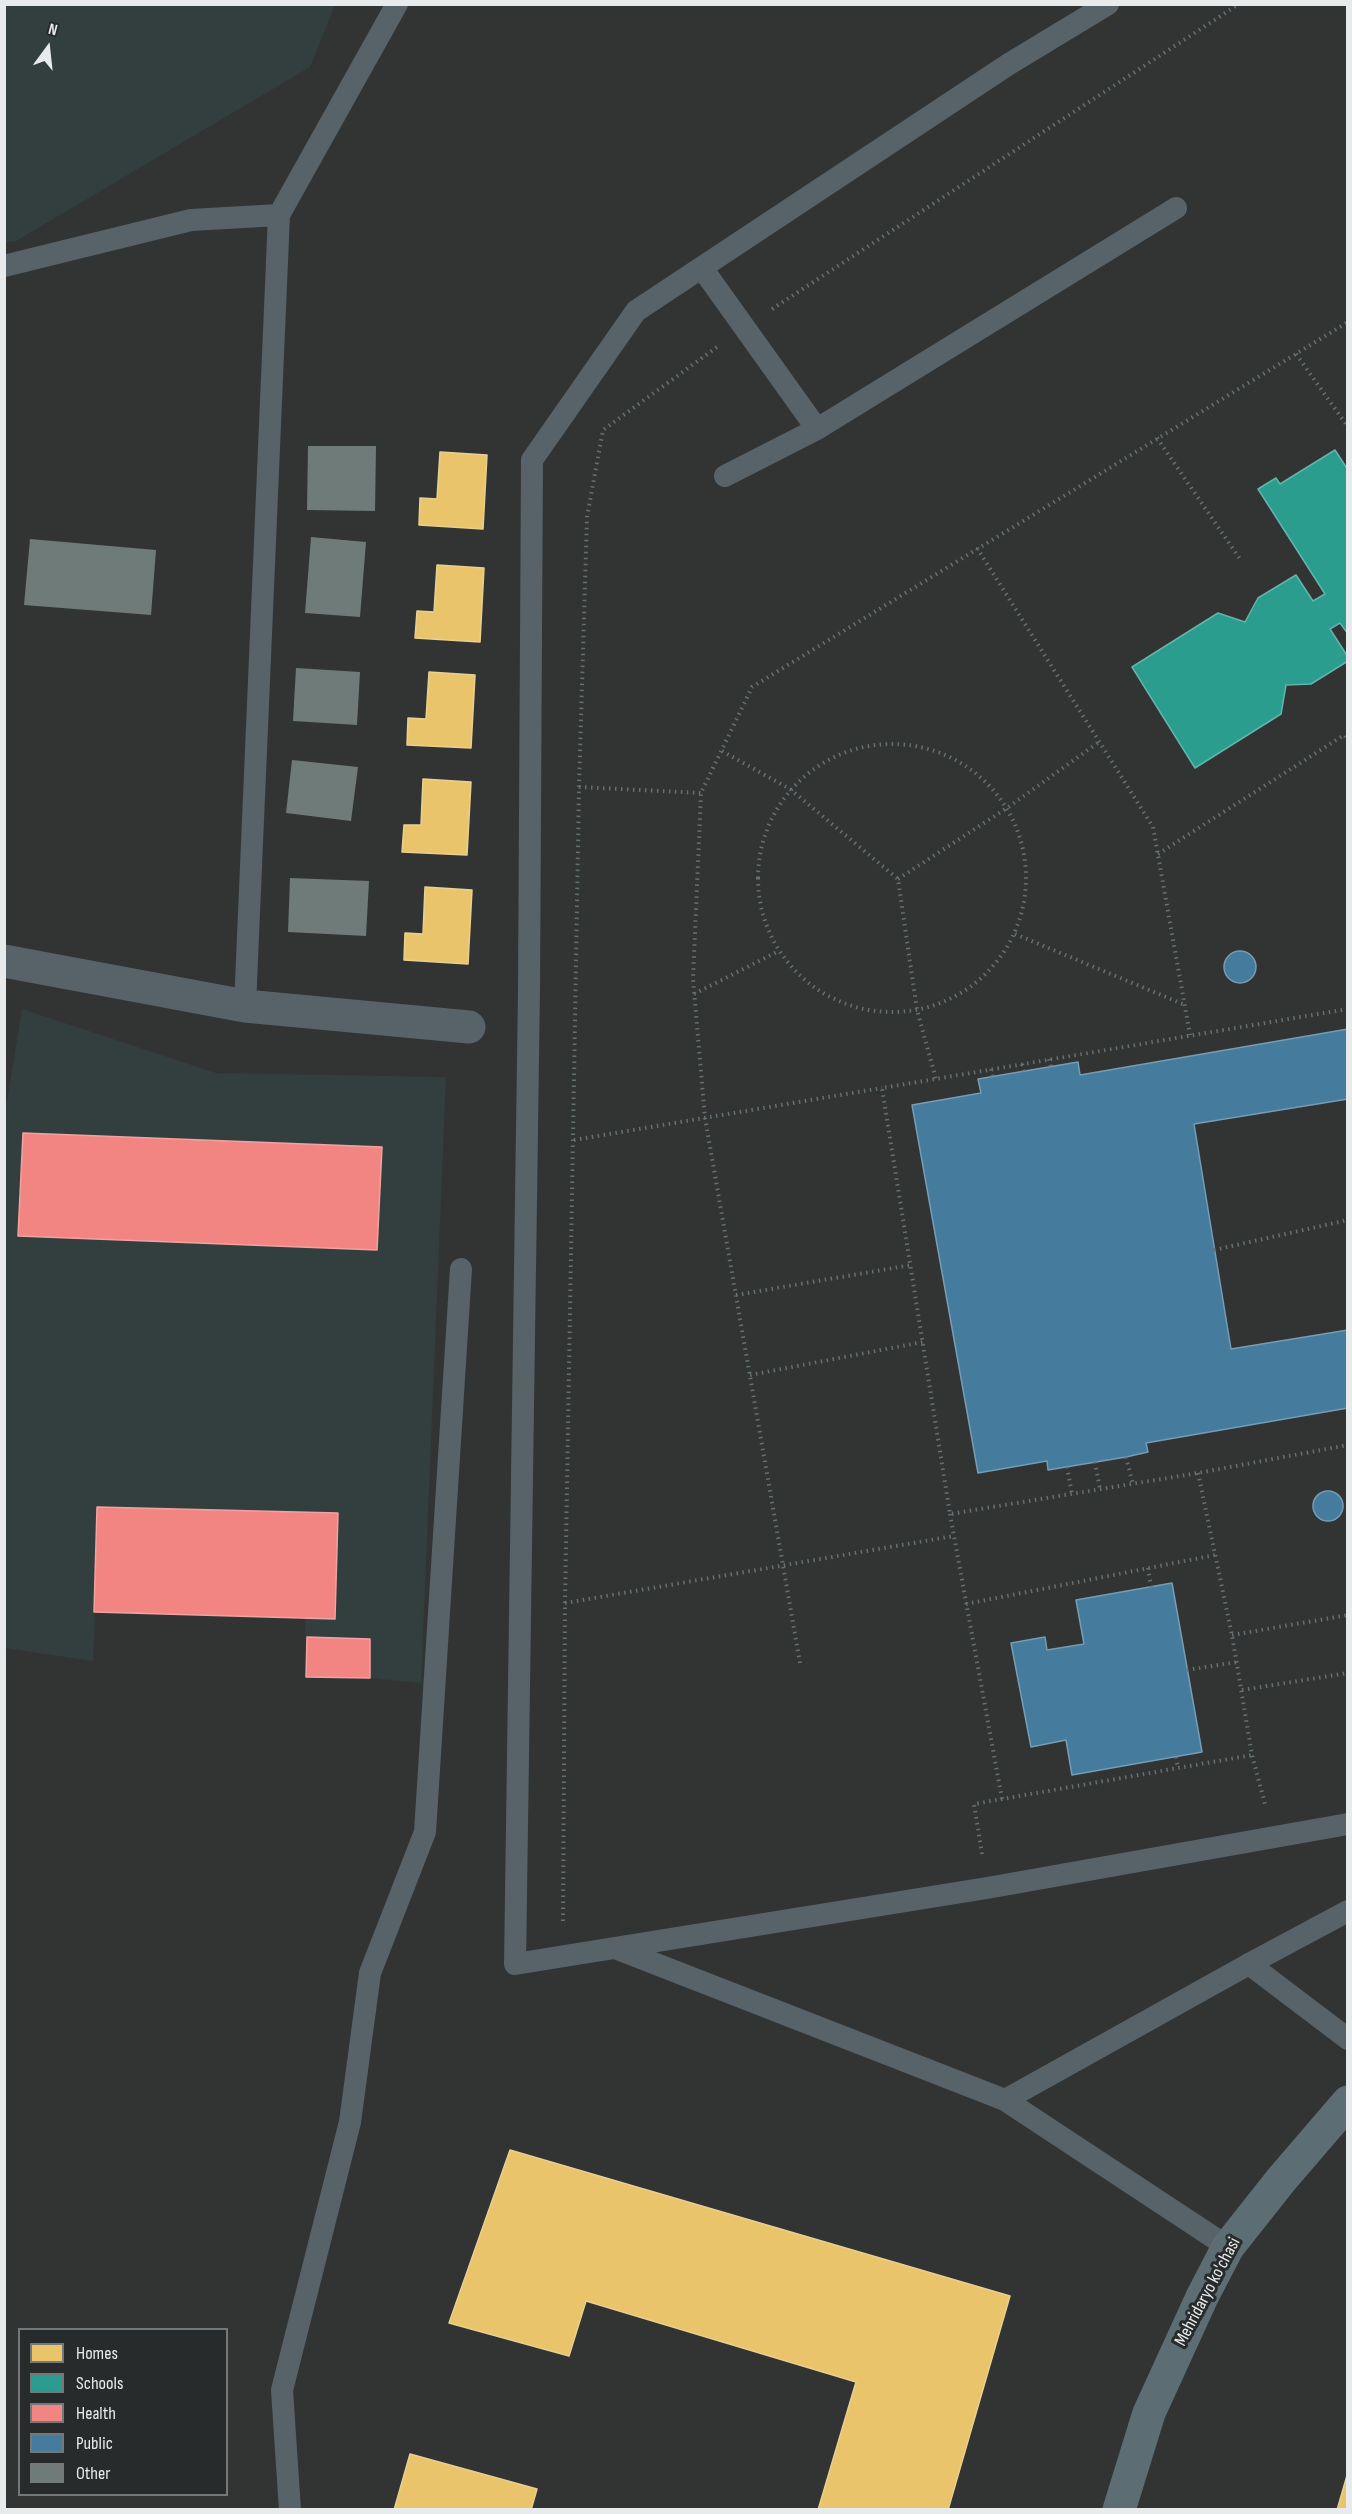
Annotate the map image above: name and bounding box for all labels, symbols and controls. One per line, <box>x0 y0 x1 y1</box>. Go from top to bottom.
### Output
north arrow <box>18 18 78 78</box>
text: N <box>46 20 59 40</box>
street label: Мehridaryo ko'chasi <box>1170 2234 1246 2350</box>
legend <box>18 2328 228 2496</box>
text: Homes <box>76 2343 118 2364</box>
text: Schools <box>76 2373 123 2394</box>
text: Health <box>76 2403 116 2424</box>
text: Public <box>76 2433 113 2454</box>
text: Other <box>76 2463 110 2484</box>

